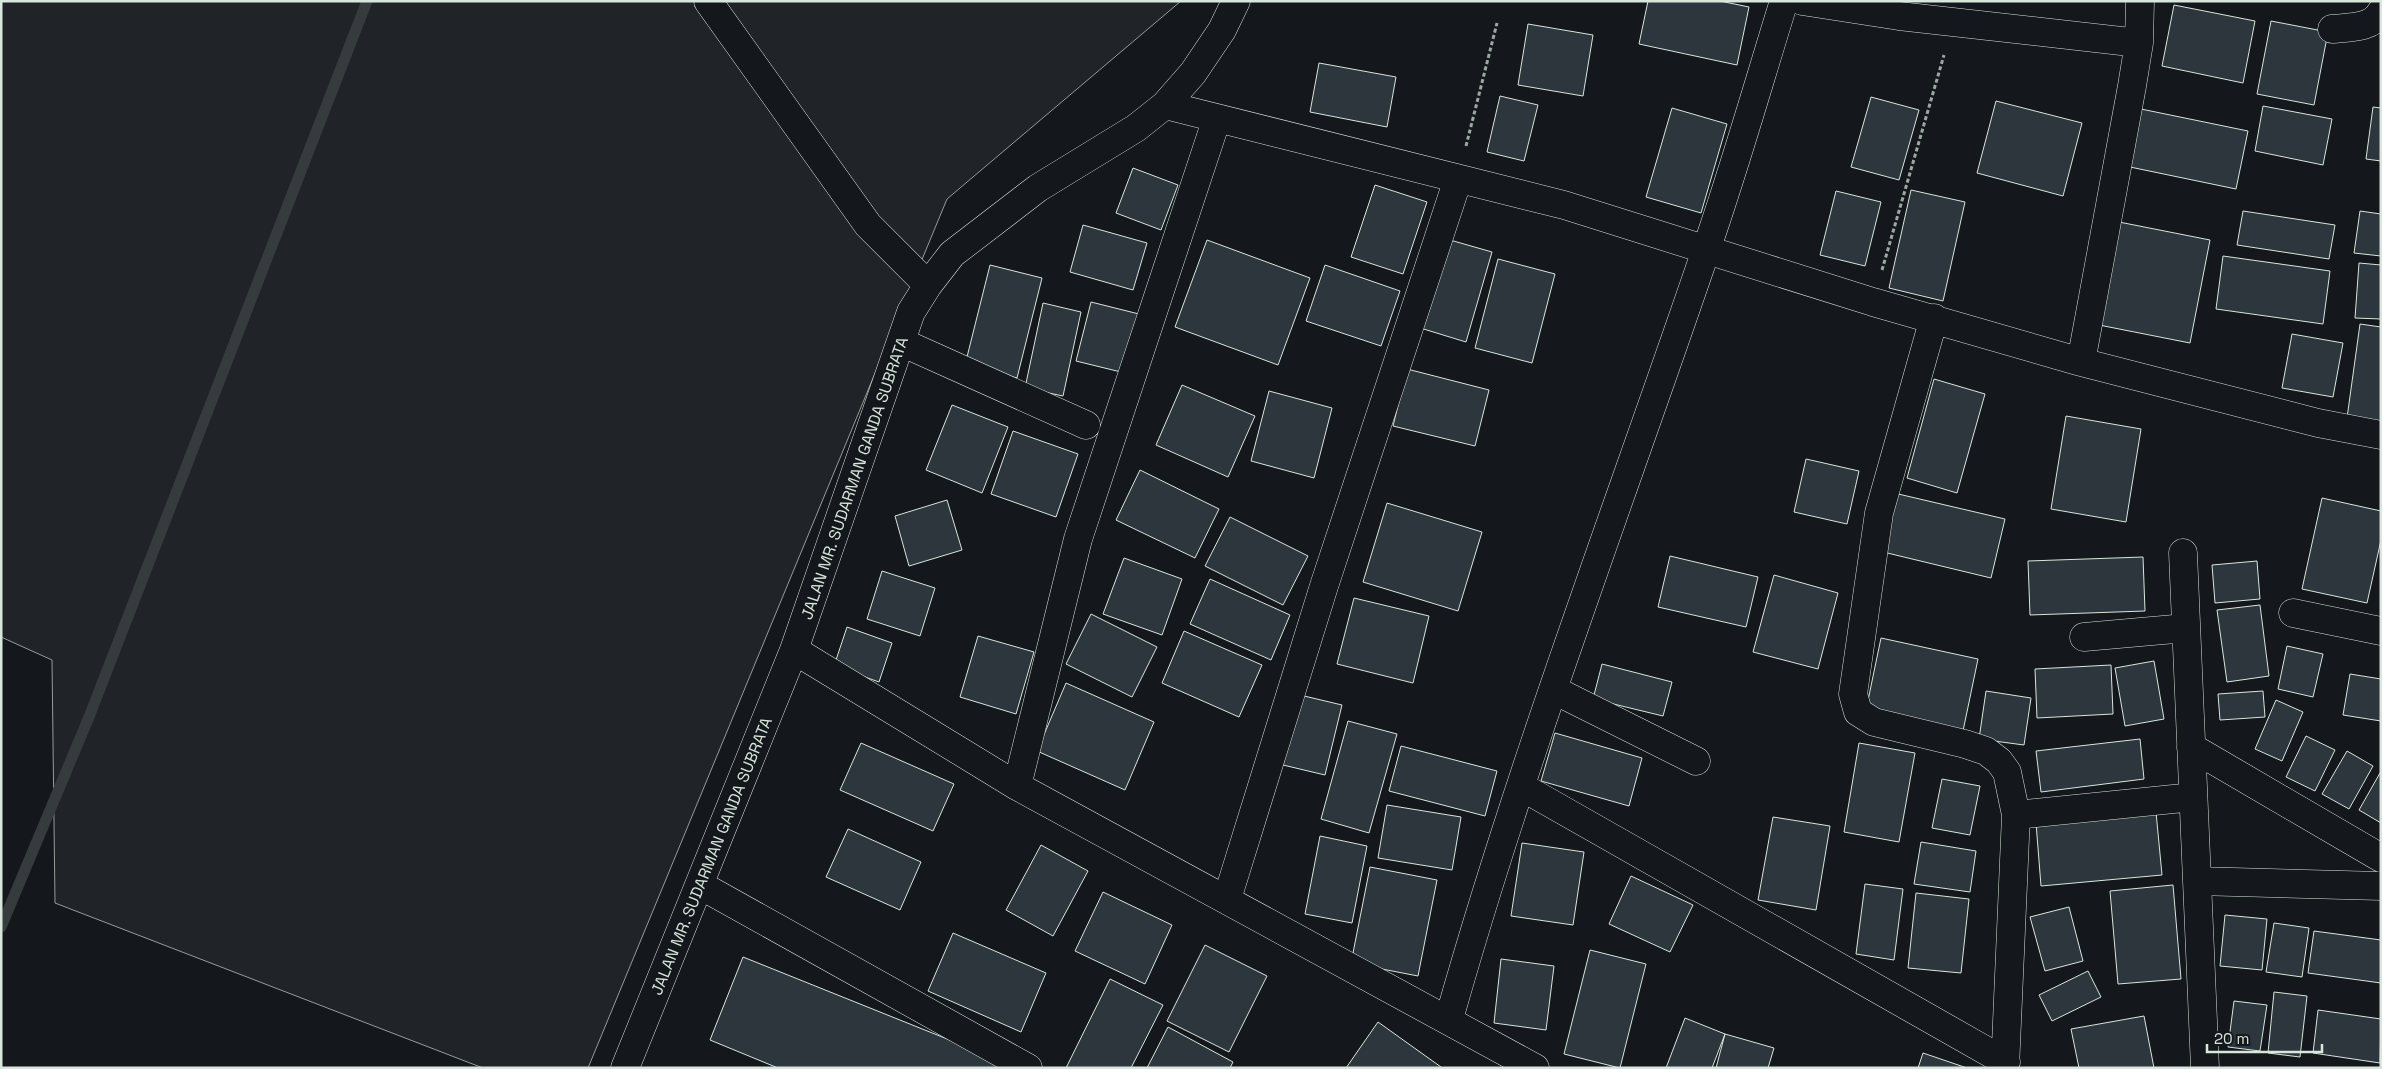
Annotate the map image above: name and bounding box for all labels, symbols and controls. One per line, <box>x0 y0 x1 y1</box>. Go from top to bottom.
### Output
street label: JALAN MR. SUDARMAN GANDA SUBRATA <box>796 334 913 622</box>
street label: JALAN MR. SUDARMAN GANDA SUBRATA <box>646 714 777 998</box>
scale bar <box>2207 1022 2322 1054</box>
text: 20 m <box>2214 1029 2249 1048</box>

